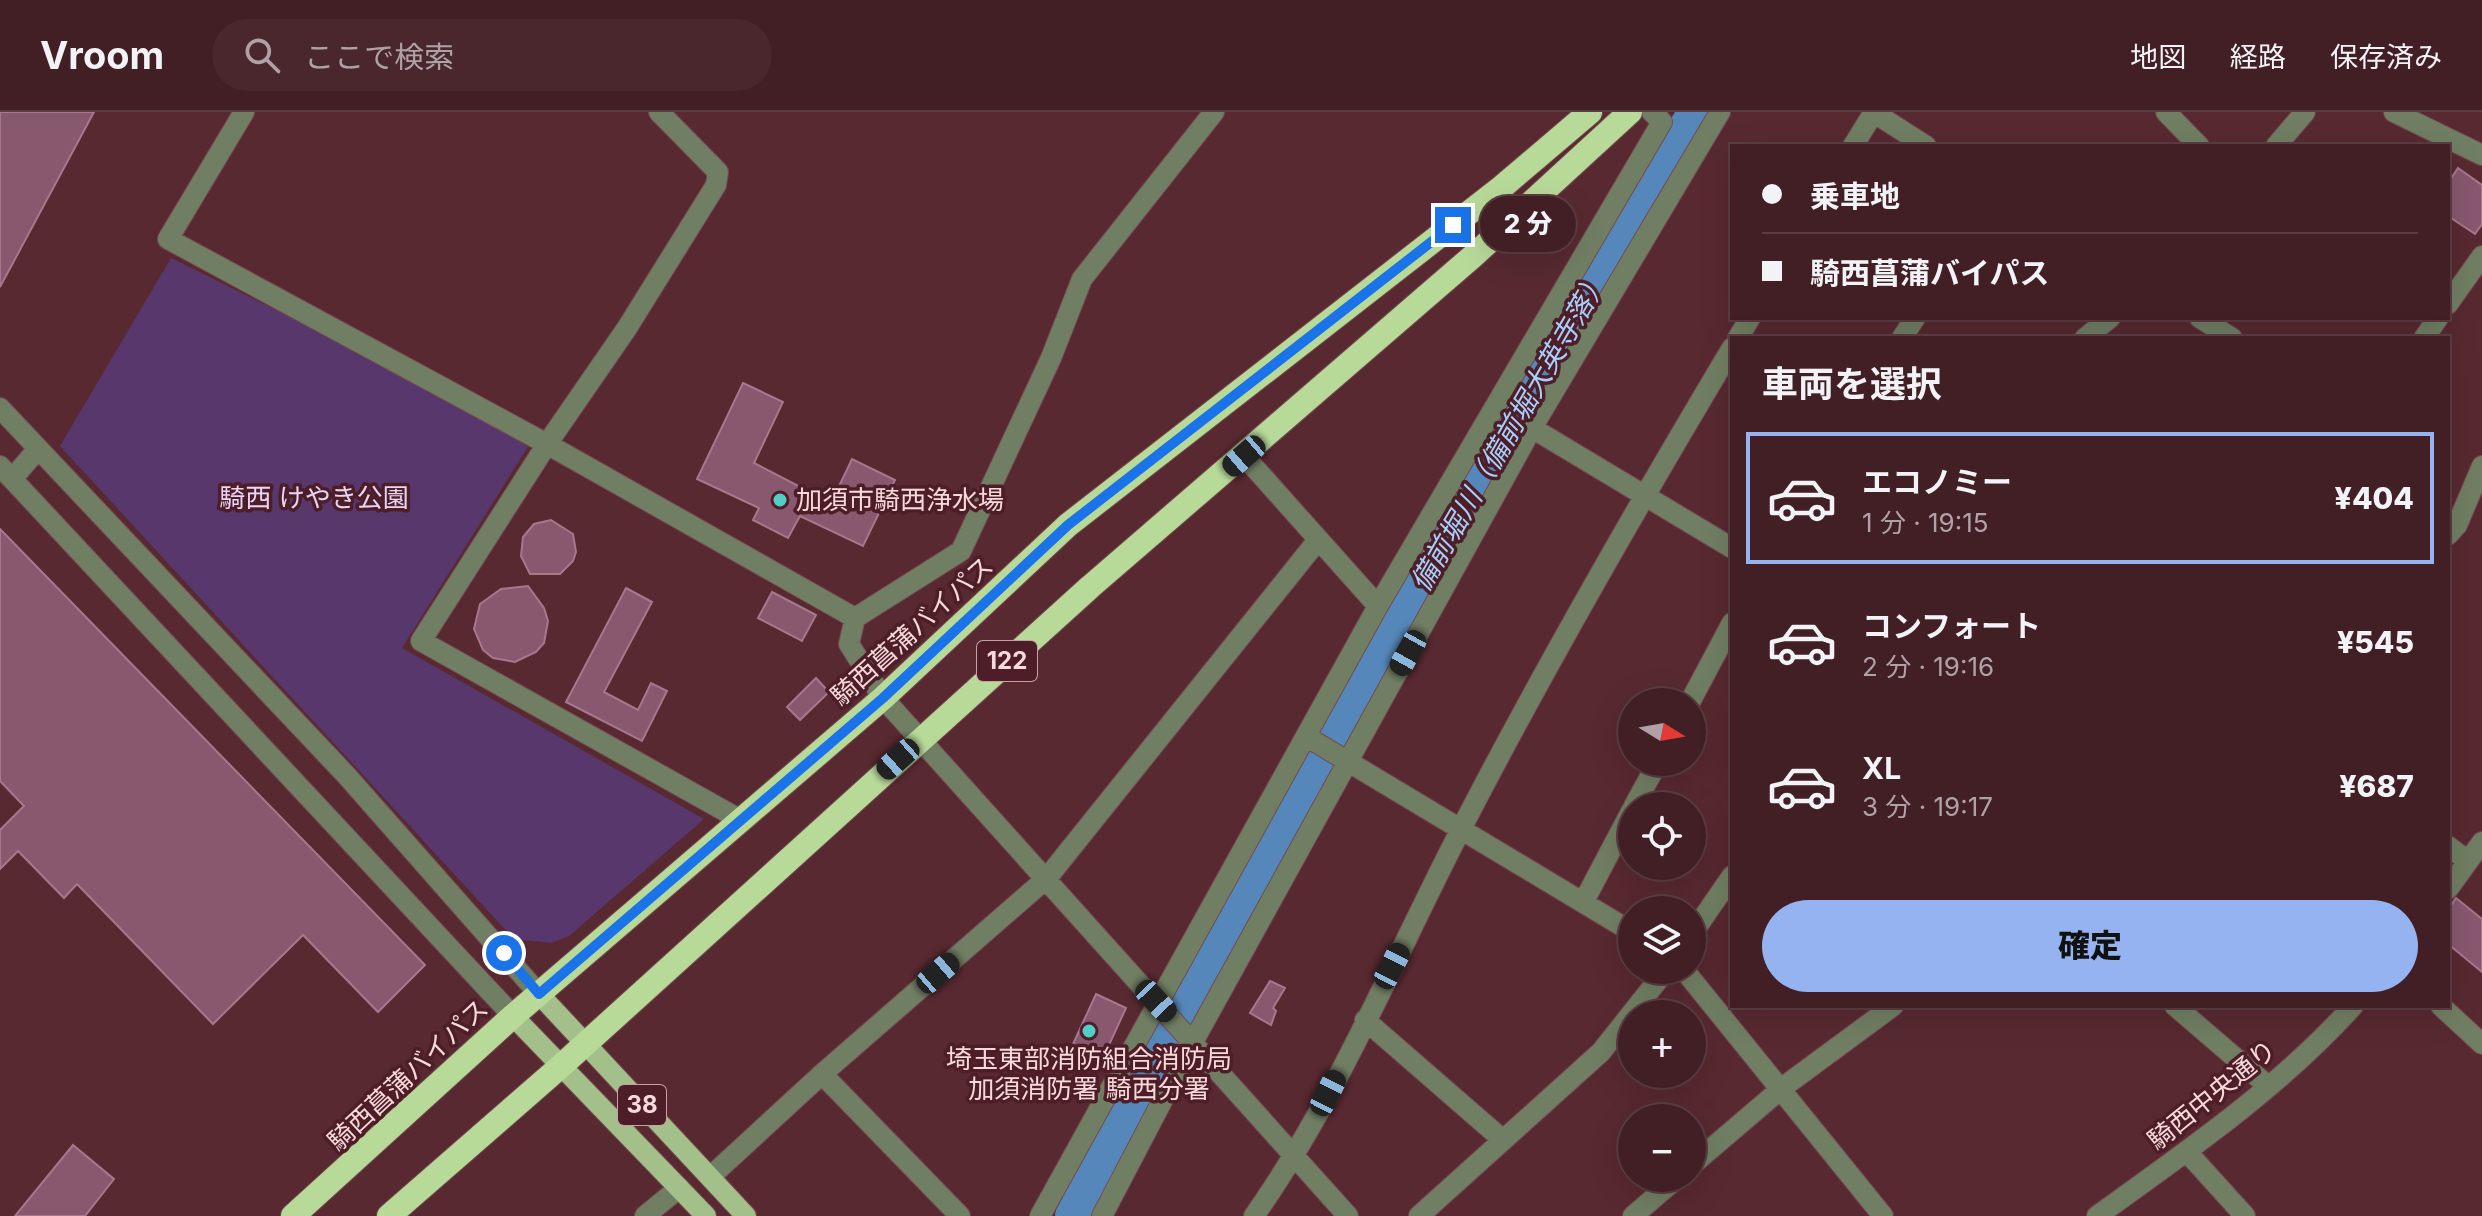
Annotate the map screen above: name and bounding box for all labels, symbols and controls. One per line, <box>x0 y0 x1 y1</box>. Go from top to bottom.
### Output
search box <box>212 19 772 91</box>
text: Vroom <box>40 32 164 78</box>
icon: search <box>240 33 284 77</box>
text: ここで検索 <box>304 39 454 75</box>
text: 地図 <box>2130 40 2186 74</box>
text: 経路 <box>2230 40 2286 74</box>
text: 保存済み <box>2330 40 2442 74</box>
text: 乗車地 <box>1810 178 1900 214</box>
callout: 2 分 <box>1481 197 1577 253</box>
route end <box>1435 207 1471 243</box>
text: 2 分 <box>1504 208 1552 239</box>
text: 騎西菖蒲バイパス <box>1810 255 2049 291</box>
water label: 備前堀川（備前堀大英寺落） <box>1403 265 1615 597</box>
text: 車両を選択 <box>1762 362 1942 406</box>
car <box>1218 431 1270 481</box>
icon: car <box>1766 462 1838 534</box>
text: エコノミー <box>1862 464 2012 500</box>
text: ¥404 <box>2335 480 2414 516</box>
park label: 騎西 けやき公園 <box>219 482 409 513</box>
place label: 加須市騎西浄水場 <box>796 484 1004 515</box>
marker: 加須市騎西浄水場 <box>771 491 789 509</box>
text: 1 分 · 19:15 <box>1862 507 1989 538</box>
street label: 騎西菖蒲バイパス <box>824 550 999 712</box>
icon: car <box>1766 606 1838 678</box>
text: コンフォート <box>1862 608 2041 644</box>
text: ¥545 <box>2337 624 2414 660</box>
car <box>1386 626 1430 680</box>
road number: 122 <box>977 641 1037 681</box>
text: 2 分 · 19:16 <box>1862 651 1994 682</box>
north arrow <box>1618 688 1706 776</box>
map controls <box>1618 688 1706 1192</box>
car <box>872 734 924 784</box>
icon: car <box>1766 750 1838 822</box>
text: XL <box>1862 750 1901 786</box>
text: ¥687 <box>2339 768 2414 804</box>
text: 3 分 · 19:17 <box>1862 791 1993 822</box>
button: locate <box>1618 792 1706 880</box>
button: layers <box>1618 896 1706 984</box>
button: 確定 <box>1762 900 2418 992</box>
route start <box>486 935 522 971</box>
car <box>1370 939 1414 993</box>
car <box>912 948 964 998</box>
car <box>1131 975 1181 1027</box>
street label: 騎西菖蒲バイパス <box>321 993 494 1157</box>
button: + <box>1618 1000 1706 1088</box>
marker: 埼玉東部消防組合消防局 加須消防署 騎西分署 <box>1080 1022 1098 1040</box>
street label: 騎西中央通り <box>2141 1033 2282 1156</box>
place label: 埼玉東部消防組合消防局 加須消防署 騎西分署 <box>946 1043 1232 1104</box>
car <box>1306 1066 1350 1120</box>
road number: 38 <box>618 1085 666 1125</box>
button: − <box>1618 1104 1706 1192</box>

